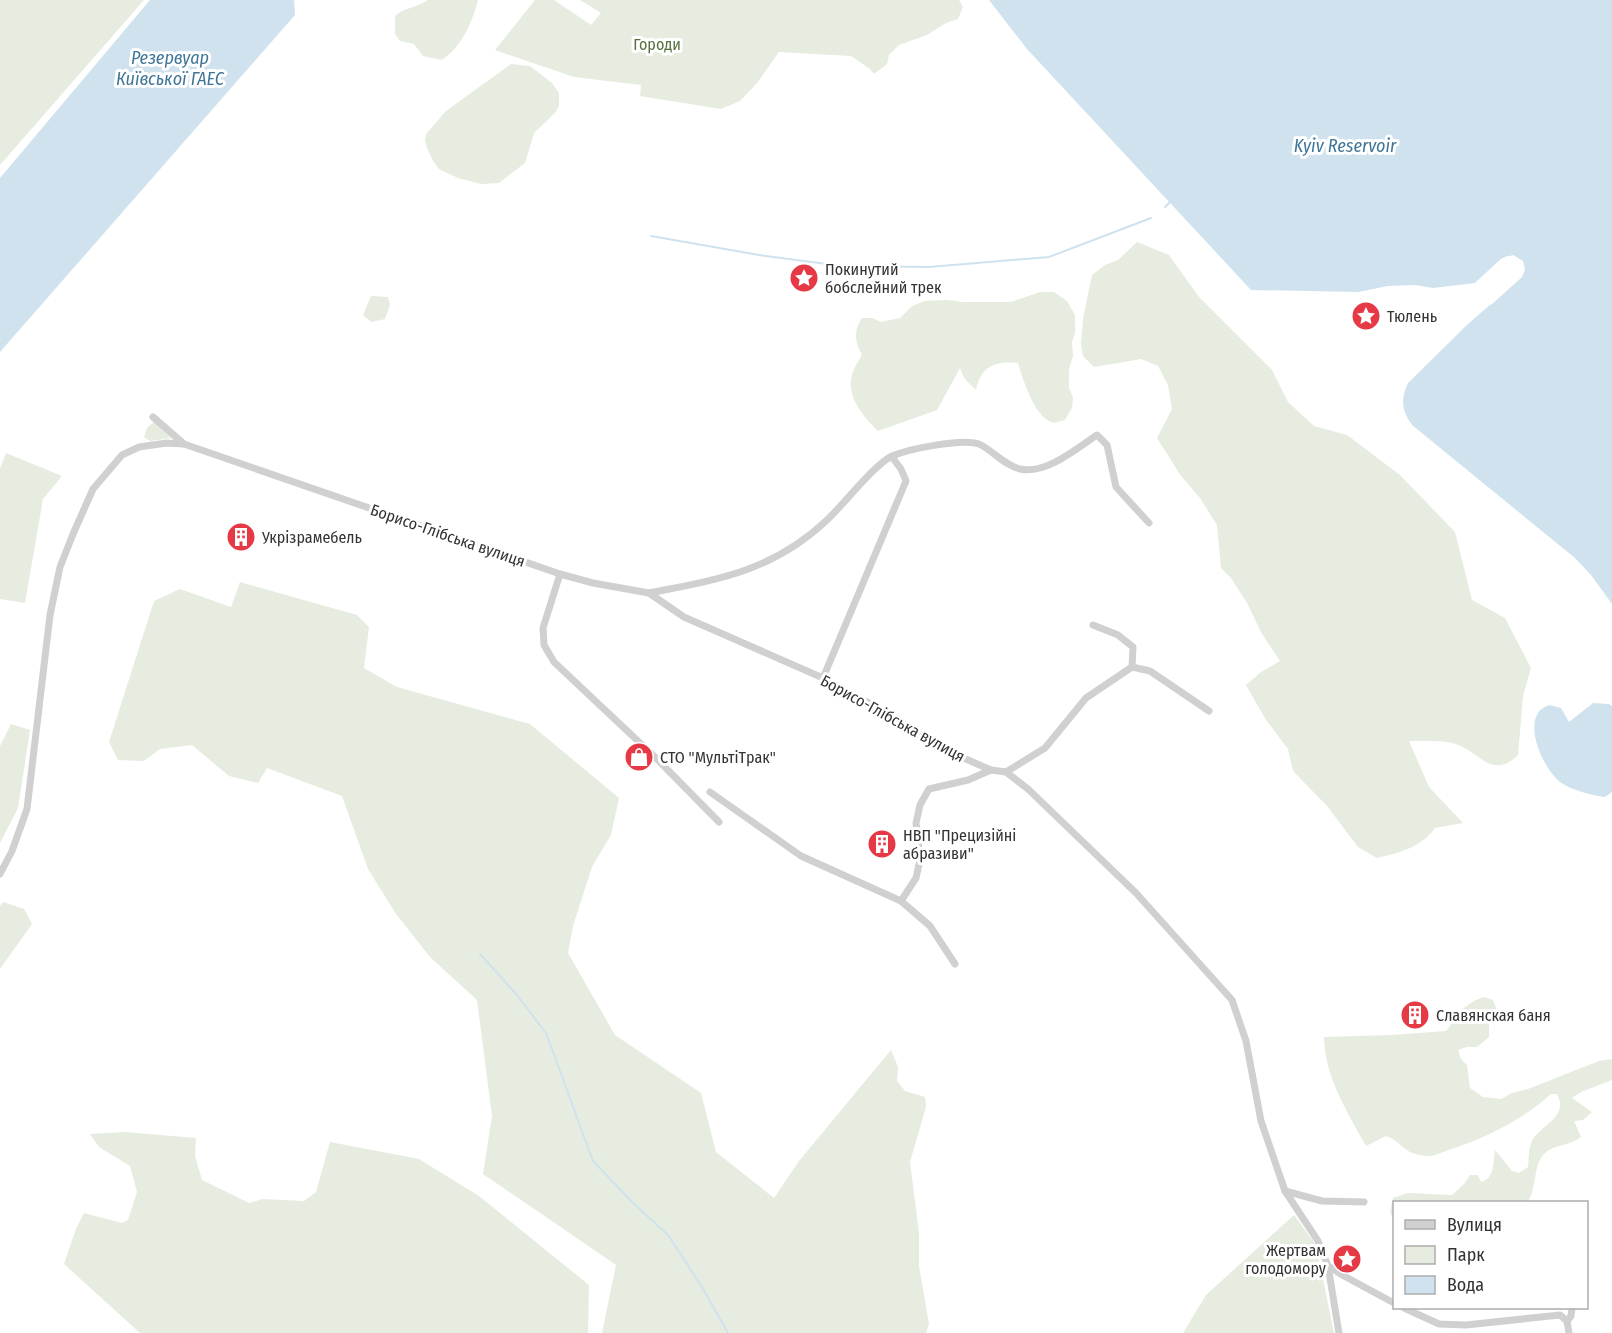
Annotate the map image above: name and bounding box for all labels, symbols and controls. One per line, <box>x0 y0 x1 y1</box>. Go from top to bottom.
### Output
park label: Городи <box>633 35 681 54</box>
water label: Резервуар Київської ГАЕС <box>116 47 225 90</box>
water label: Kyiv Reservoir <box>1294 135 1397 157</box>
place label: Покинутий бобслейний трек <box>825 260 942 297</box>
place icon: Покинутий бобслейний трек <box>788 262 820 294</box>
place icon: Тюлень <box>1350 300 1382 332</box>
place label: Тюлень <box>1387 307 1437 326</box>
street label: Борисо-Глібська вулиця <box>368 500 528 571</box>
building icon: Укрізрамебель <box>225 521 257 553</box>
place label: Укрізрамебель <box>261 528 362 547</box>
street label: Борисо-Глібська вулиця <box>817 671 968 766</box>
shop icon: СТО "МультіТрак" <box>623 741 655 773</box>
place label: СТО "МультіТрак" <box>660 748 776 767</box>
place label: НВП "Прецизійні абразиви" <box>903 826 1016 863</box>
building icon: НВП "Прецизійні абразиви" <box>866 828 898 860</box>
building icon: Славянская баня <box>1399 999 1431 1031</box>
place label: Славянская баня <box>1436 1006 1551 1025</box>
legend <box>1393 1201 1588 1309</box>
text: Вулиця <box>1447 1214 1502 1236</box>
place label: Жертвам голодомору <box>1245 1241 1327 1278</box>
place icon: Жертвам голодомору <box>1331 1243 1363 1275</box>
text: Парк <box>1447 1244 1485 1266</box>
text: Вода <box>1447 1274 1484 1296</box>

